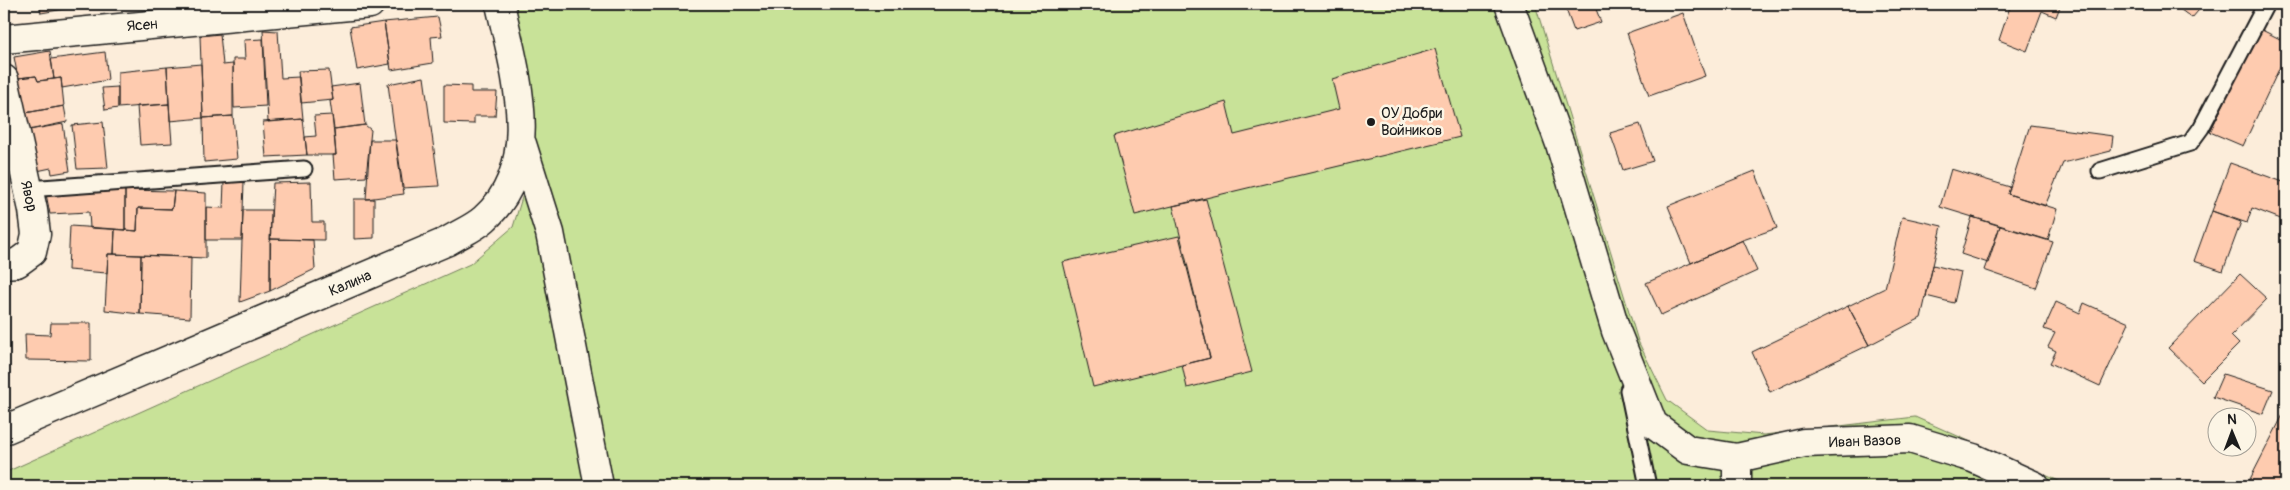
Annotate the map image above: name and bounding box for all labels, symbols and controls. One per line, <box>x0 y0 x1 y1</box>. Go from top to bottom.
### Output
street label: Ясен <box>126 15 158 36</box>
place label: ОУ Добри Войников <box>1381 104 1443 140</box>
marker: ОУ Добри Войников <box>1365 116 1377 128</box>
street label: Явор <box>16 179 41 213</box>
street label: Калина <box>326 266 374 301</box>
north arrow <box>2208 408 2258 458</box>
text: N <box>2227 411 2237 428</box>
street label: Иван Вазов <box>1829 431 1901 452</box>

